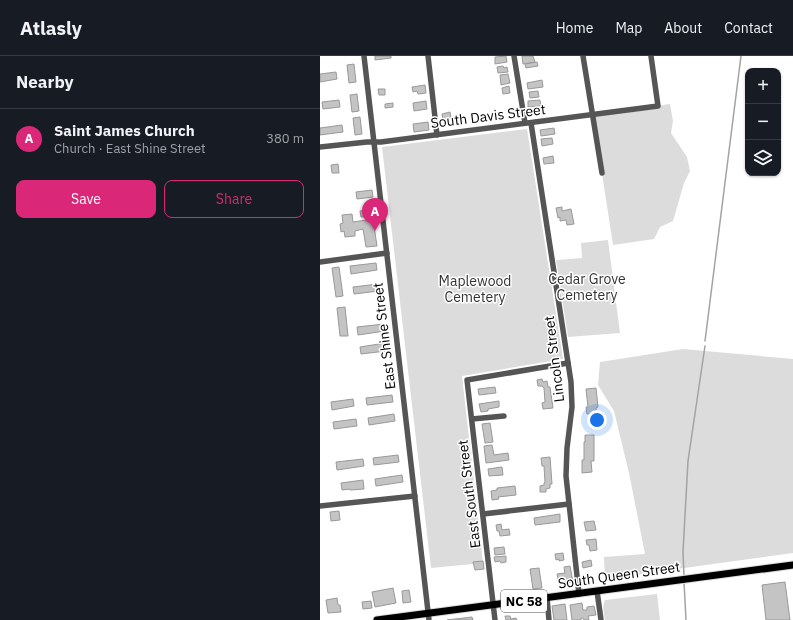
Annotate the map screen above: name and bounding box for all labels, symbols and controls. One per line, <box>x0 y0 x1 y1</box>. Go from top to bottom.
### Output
text: Atlasly <box>20 16 82 40</box>
text: Home <box>556 19 593 37</box>
text: Map <box>615 19 642 37</box>
text: About <box>664 19 702 37</box>
text: Contact <box>724 19 773 37</box>
map controls <box>745 68 781 176</box>
button: + <box>745 68 781 104</box>
text: Nearby <box>16 71 74 93</box>
street label: South Davis Street <box>429 100 547 132</box>
button: − <box>745 104 781 140</box>
text: Saint James Church <box>54 121 195 140</box>
text: A <box>25 130 33 147</box>
text: 380 m <box>266 130 304 147</box>
text: Church · East Shine Street <box>54 140 206 157</box>
button: layers <box>745 140 781 176</box>
button: Save <box>16 180 156 218</box>
button: Share <box>164 180 304 218</box>
pin: A <box>362 198 388 231</box>
park label: Cedar Grove Cemetery <box>548 270 626 304</box>
park label: Maplewood Cemetery <box>439 272 511 306</box>
street label: East Shine Street <box>369 281 399 390</box>
street label: Lincoln Street <box>540 315 568 403</box>
your location <box>587 410 607 430</box>
street label: East South Street <box>453 439 485 549</box>
street label: South Queen Street <box>557 558 681 592</box>
road number: NC 58 <box>501 590 547 612</box>

